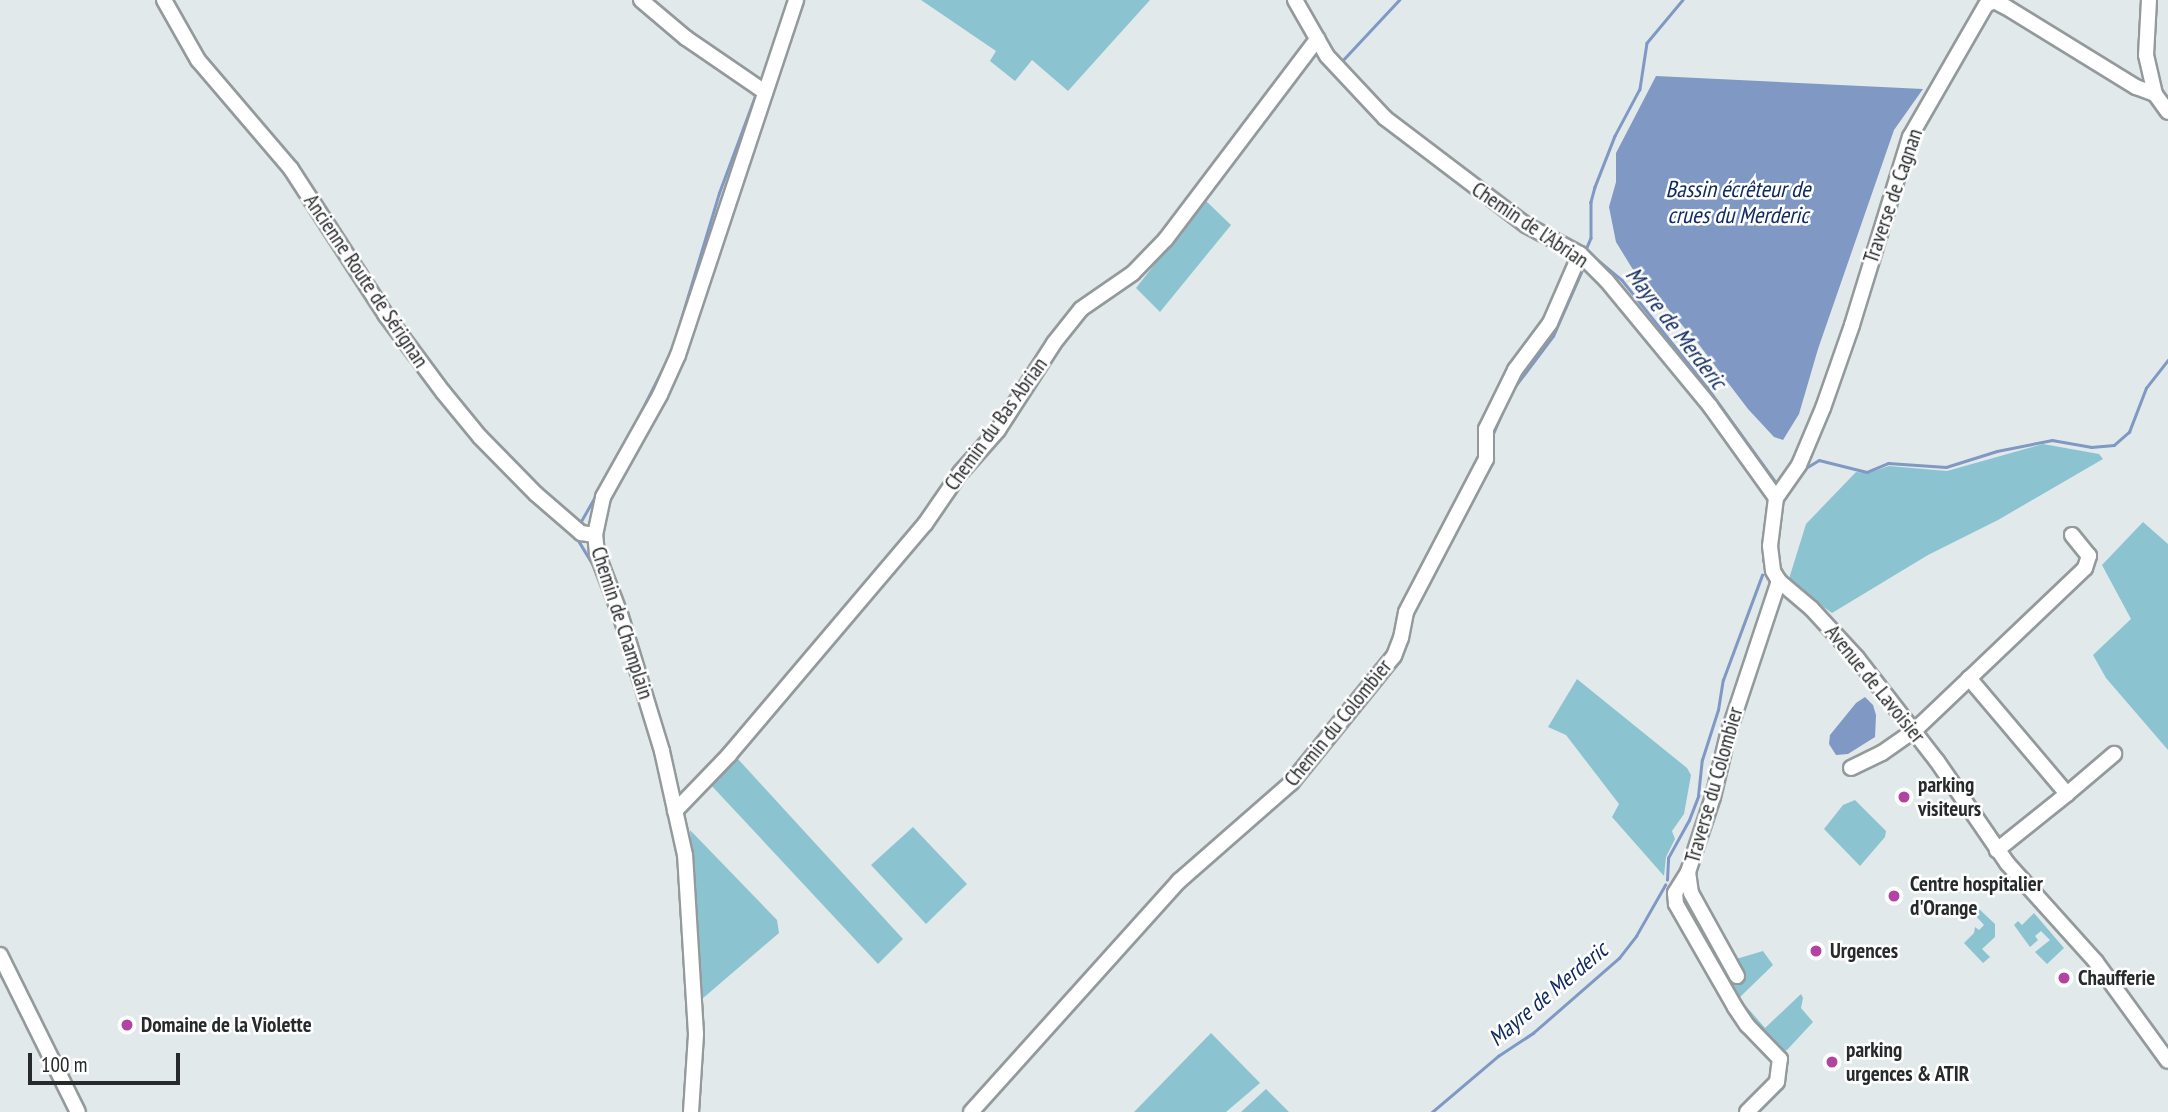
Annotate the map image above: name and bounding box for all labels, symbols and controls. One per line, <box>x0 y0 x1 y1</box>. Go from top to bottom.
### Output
street label: Traverse de Cagnan <box>1858 126 1928 266</box>
water label: Bassin écrêteur de crues du Merderic <box>1665 175 1811 229</box>
street label: Chemin de l'Abrian <box>1467 177 1593 273</box>
street label: Ancienne Route de Sérignan <box>299 190 433 372</box>
water label: Mayre de Merderic <box>1620 262 1732 394</box>
street label: Chemin du Bas Abrian <box>939 352 1053 496</box>
street label: Chemin de Champlain <box>585 544 659 702</box>
street label: Avenue de Lavoisier <box>1820 620 1930 748</box>
street label: Chemin du Colombier <box>1279 654 1397 792</box>
street label: Traverse du Colombier <box>1680 704 1748 866</box>
place label: parking visiteurs <box>1918 772 1981 822</box>
marker: parking visiteurs <box>1896 789 1912 805</box>
place label: Centre hospitalier d'Orange <box>1910 871 2043 921</box>
marker: Centre hospitalier d'Orange <box>1884 886 1904 906</box>
water label: Mayre de Merderic <box>1483 936 1613 1052</box>
place label: Urgences <box>1830 938 1898 964</box>
marker: Urgences <box>1808 943 1824 959</box>
place label: Chaufferie <box>2078 965 2155 991</box>
marker: Chaufferie <box>2056 970 2072 986</box>
place label: Domaine de la Violette <box>141 1012 312 1038</box>
marker: Domaine de la Violette <box>119 1017 135 1033</box>
place label: parking urgences & ATIR <box>1846 1037 1970 1087</box>
scale bar <box>32 1038 184 1082</box>
text: 100 m <box>41 1051 87 1078</box>
marker: parking urgences & ATIR <box>1824 1054 1840 1070</box>

